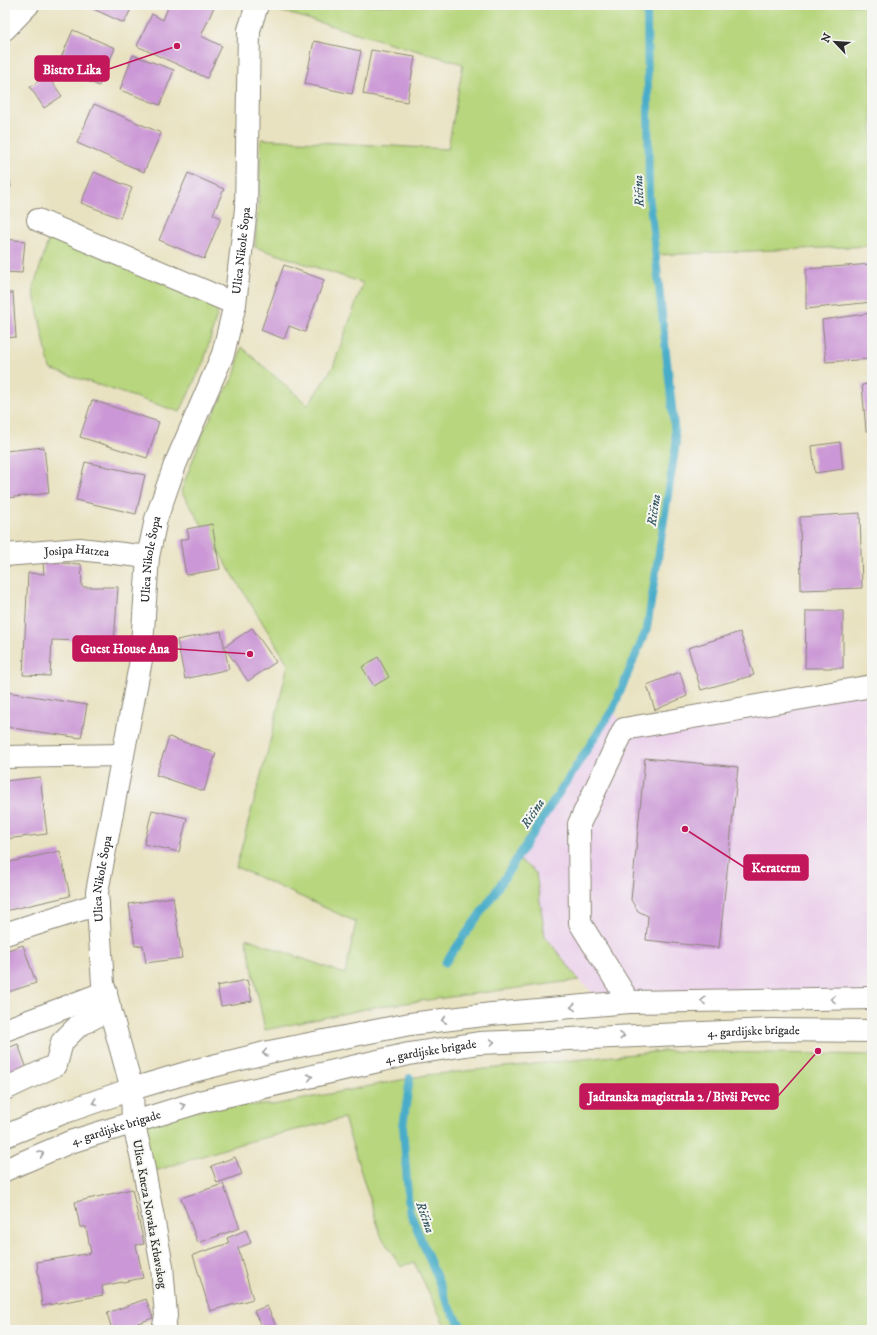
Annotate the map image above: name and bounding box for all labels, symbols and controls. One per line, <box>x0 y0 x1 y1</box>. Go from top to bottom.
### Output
north arrow <box>815 22 855 62</box>
text: N <box>819 31 835 45</box>
callout: Bistro Lika <box>35 56 109 81</box>
text: Bistro Lika <box>43 62 102 78</box>
water label: Ričina <box>630 174 648 208</box>
street label: Ulica Nikole Šopa <box>229 206 254 295</box>
water label: Ričina <box>643 493 664 528</box>
street label: Ulica Nikole Šopa <box>138 513 165 603</box>
street label: Josipa Hatzea <box>43 541 111 561</box>
callout: Guest House Ana <box>73 636 177 661</box>
text: Guest House Ana <box>81 641 170 657</box>
water label: Ričina <box>517 796 548 832</box>
street label: Ulica Nikole Šopa <box>90 834 116 923</box>
callout: Keraterm <box>744 855 808 880</box>
text: Keraterm <box>752 860 801 876</box>
one-way arrow <box>830 995 836 1003</box>
one-way arrow <box>700 996 706 1005</box>
one-way arrow <box>570 1003 576 1012</box>
one-way arrow <box>441 1015 447 1024</box>
street label: 4. gardijske brigade <box>707 1023 800 1041</box>
one-way arrow <box>619 1031 625 1040</box>
street label: 4. gardijske brigade <box>384 1037 477 1067</box>
one-way arrow <box>489 1038 495 1046</box>
one-way arrow <box>261 1049 268 1057</box>
one-way arrow <box>307 1073 313 1081</box>
callout: Jadranska magistrala 2 / Bivši Pevec <box>580 1084 778 1109</box>
text: Jadranska magistrala 2 / Bivši Pevec <box>586 1089 770 1106</box>
one-way arrow <box>92 1097 99 1105</box>
one-way arrow <box>180 1102 187 1111</box>
street label: 4. gardijske brigade <box>70 1107 163 1149</box>
street label: Ulica Kneza Novaka Krbavskog <box>129 1138 170 1290</box>
one-way arrow <box>37 1151 44 1159</box>
water label: Ričina <box>412 1199 438 1235</box>

